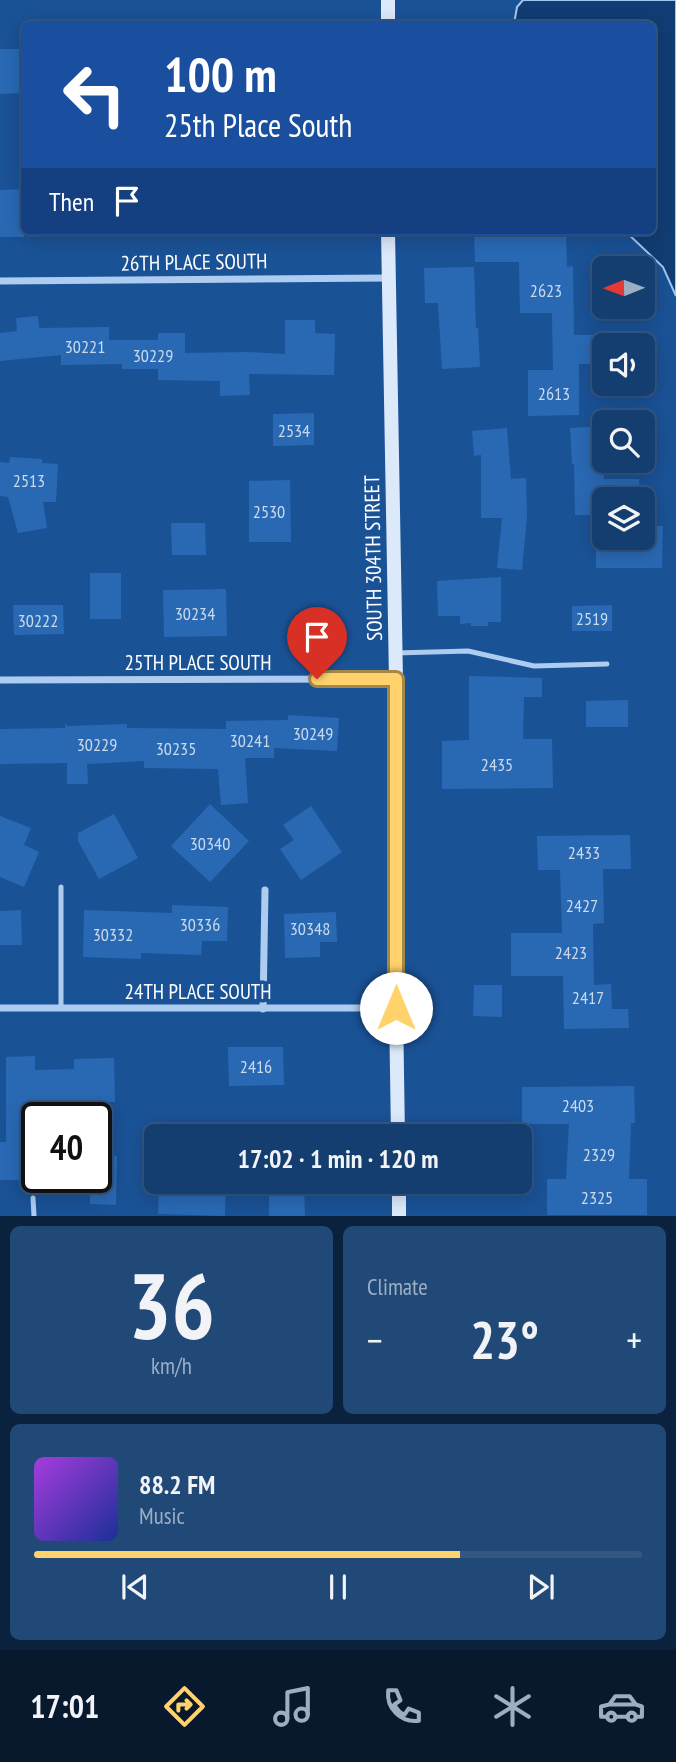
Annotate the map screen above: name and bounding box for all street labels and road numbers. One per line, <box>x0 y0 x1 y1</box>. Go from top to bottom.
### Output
street label: 26TH PLACE SOUTH <box>120 247 268 277</box>
street label: SOUTH 304TH STREET <box>358 474 388 641</box>
street label: 25TH PLACE SOUTH <box>125 649 271 676</box>
street label: 24TH PLACE SOUTH <box>125 978 271 1005</box>

